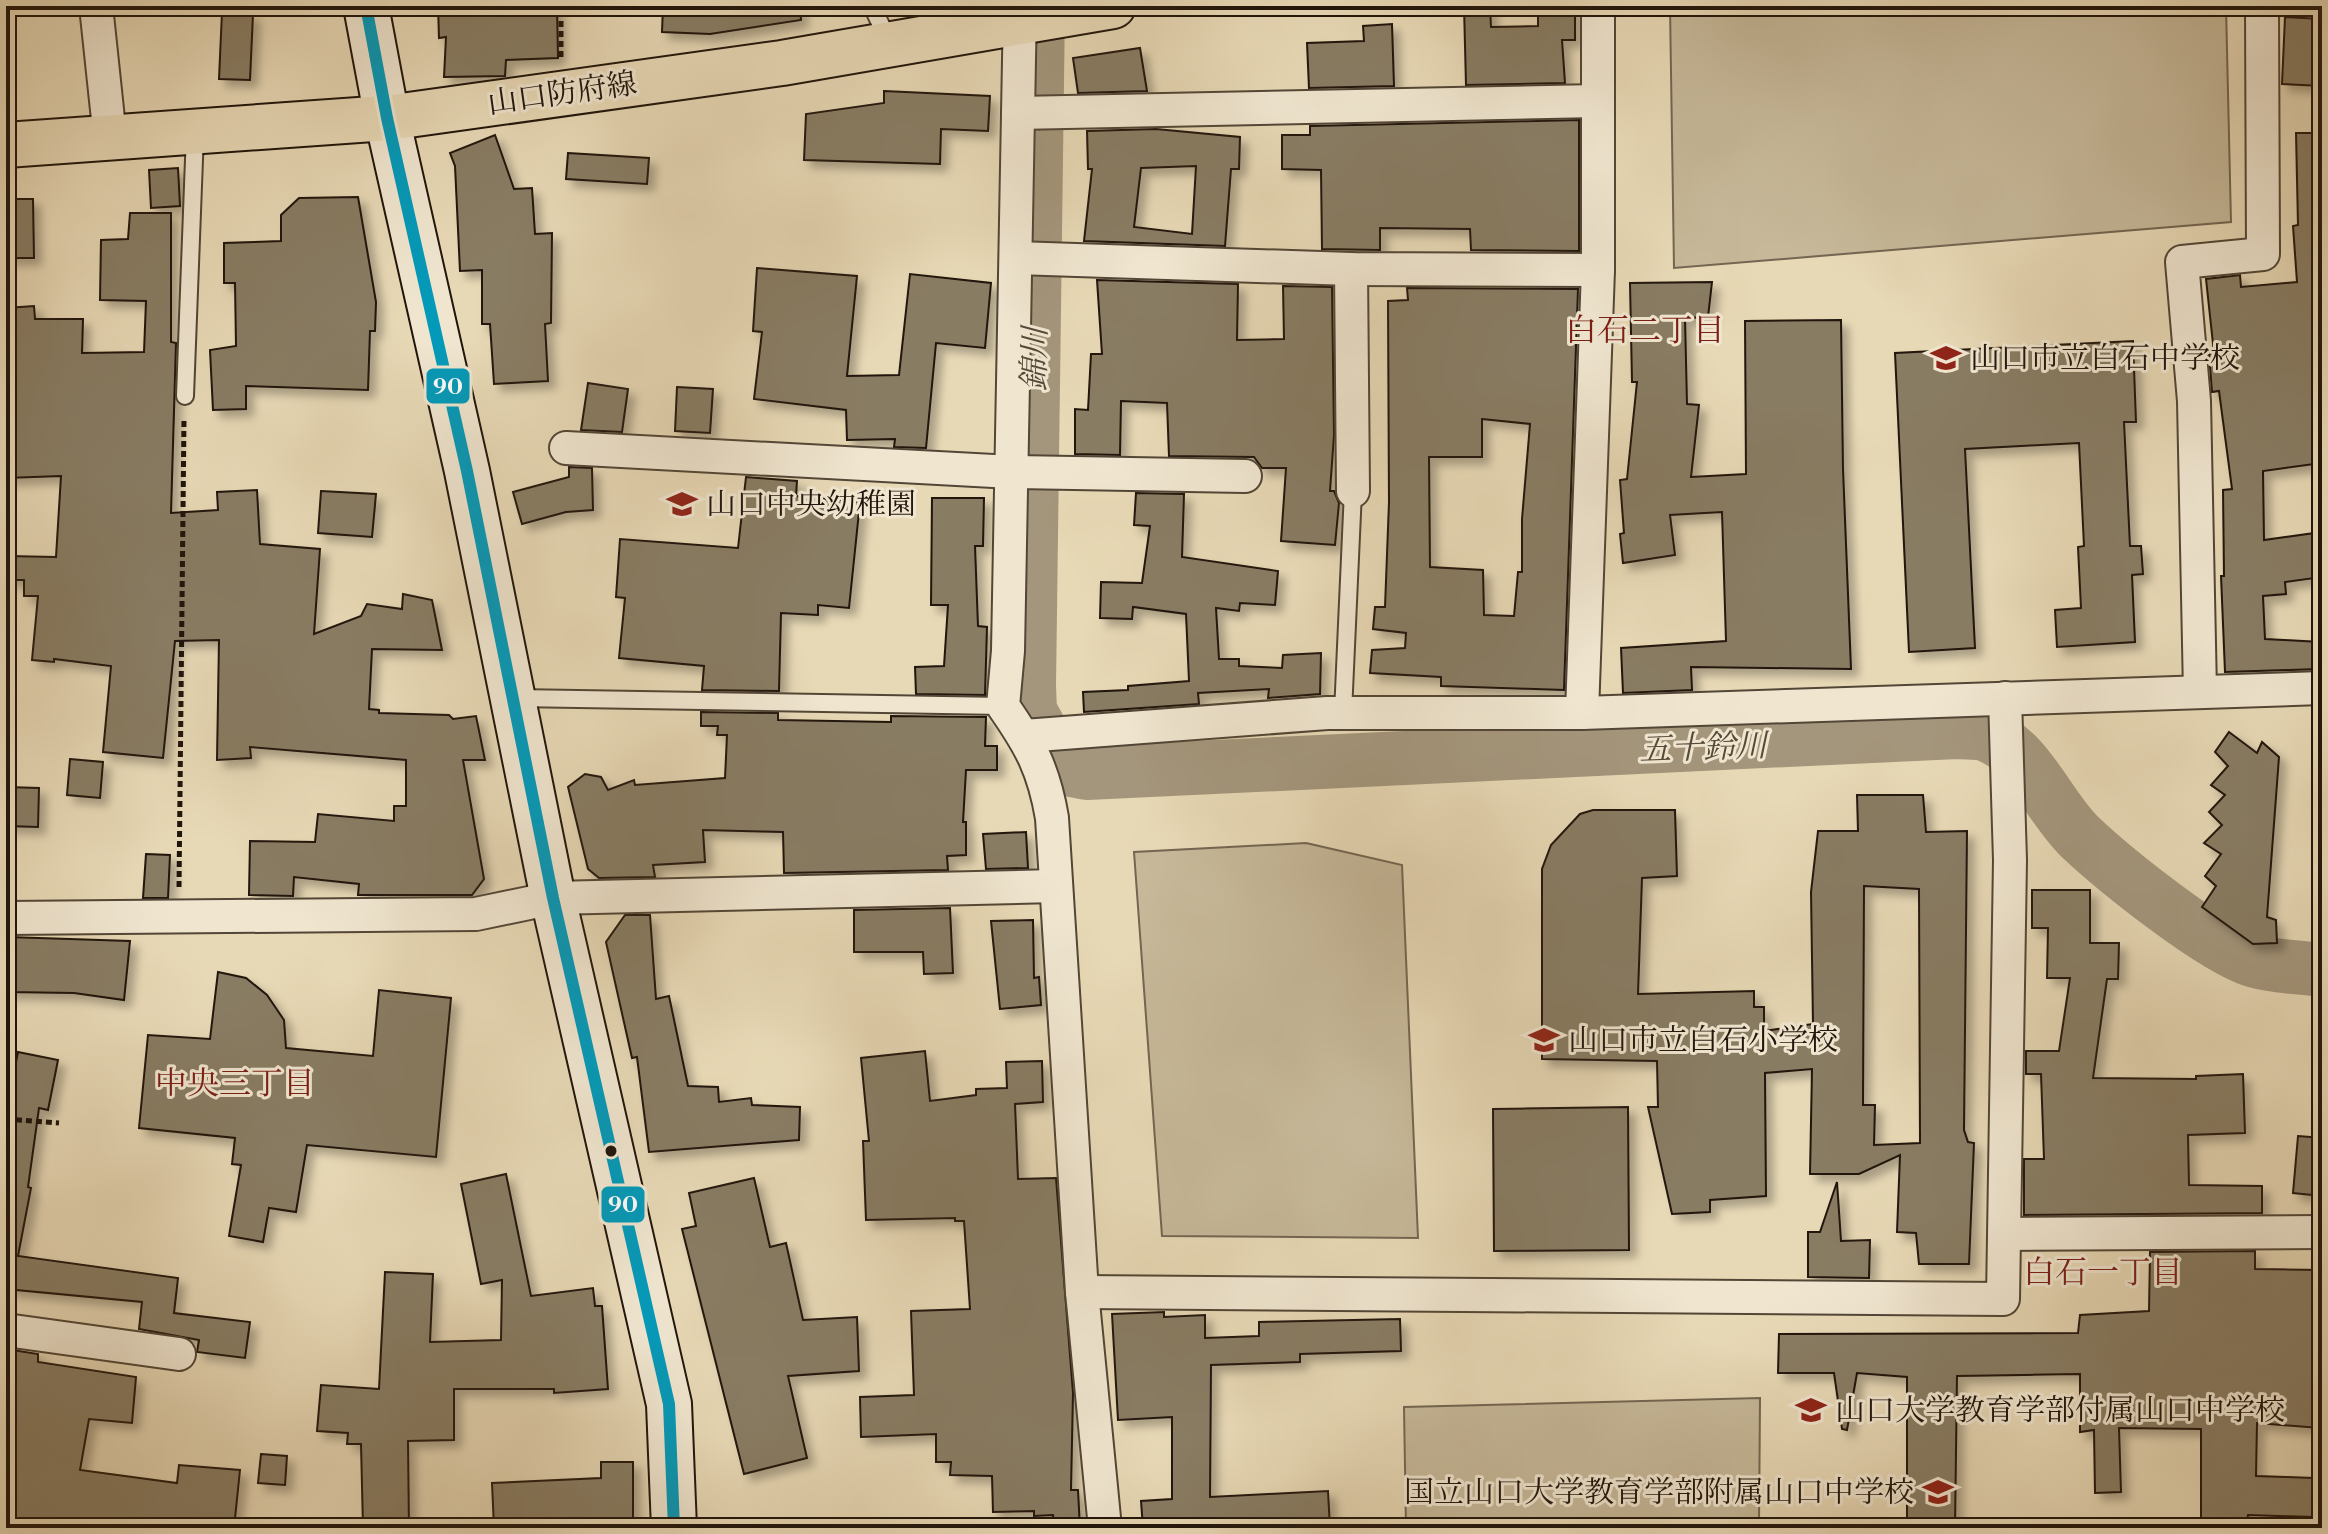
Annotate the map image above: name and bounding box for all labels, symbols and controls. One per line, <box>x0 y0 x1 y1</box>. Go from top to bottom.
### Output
street label: 山口防府線 <box>485 65 639 123</box>
district label: 白石二丁目 <box>1565 311 1725 351</box>
water label: 錦川 <box>1014 324 1056 391</box>
place label: 山口市立白石中学校 <box>1970 340 2240 378</box>
school or university icon: 山口市立白石中学校 <box>1929 341 1963 375</box>
line badge: 90 <box>425 367 471 405</box>
text: 90 <box>433 374 463 401</box>
place label: 山口中央幼稚園 <box>706 486 916 524</box>
school or university icon: 山口中央幼稚園 <box>665 487 699 521</box>
water label: 五十鈴川 <box>1638 726 1771 770</box>
place label: 山口市立白石小学校 <box>1568 1022 1838 1060</box>
school or university icon: 山口市立白石小学校 <box>1527 1023 1561 1057</box>
district label: 中央三丁目 <box>155 1064 315 1104</box>
unlabelled marker <box>603 1143 619 1159</box>
line badge: 90 <box>600 1185 646 1224</box>
text: 90 <box>608 1192 638 1219</box>
district label: 白石一丁目 <box>2023 1253 2183 1293</box>
place label: 山口大学教育学部付属山口中学校 <box>1835 1392 2285 1430</box>
school or university icon: 山口大学教育学部付属山口中学校 <box>1794 1393 1828 1427</box>
place label: 国立山口大学教育学部附属山口中学校 <box>1404 1474 1914 1512</box>
school or university icon: 国立山口大学教育学部附属山口中学校 <box>1921 1475 1955 1509</box>

